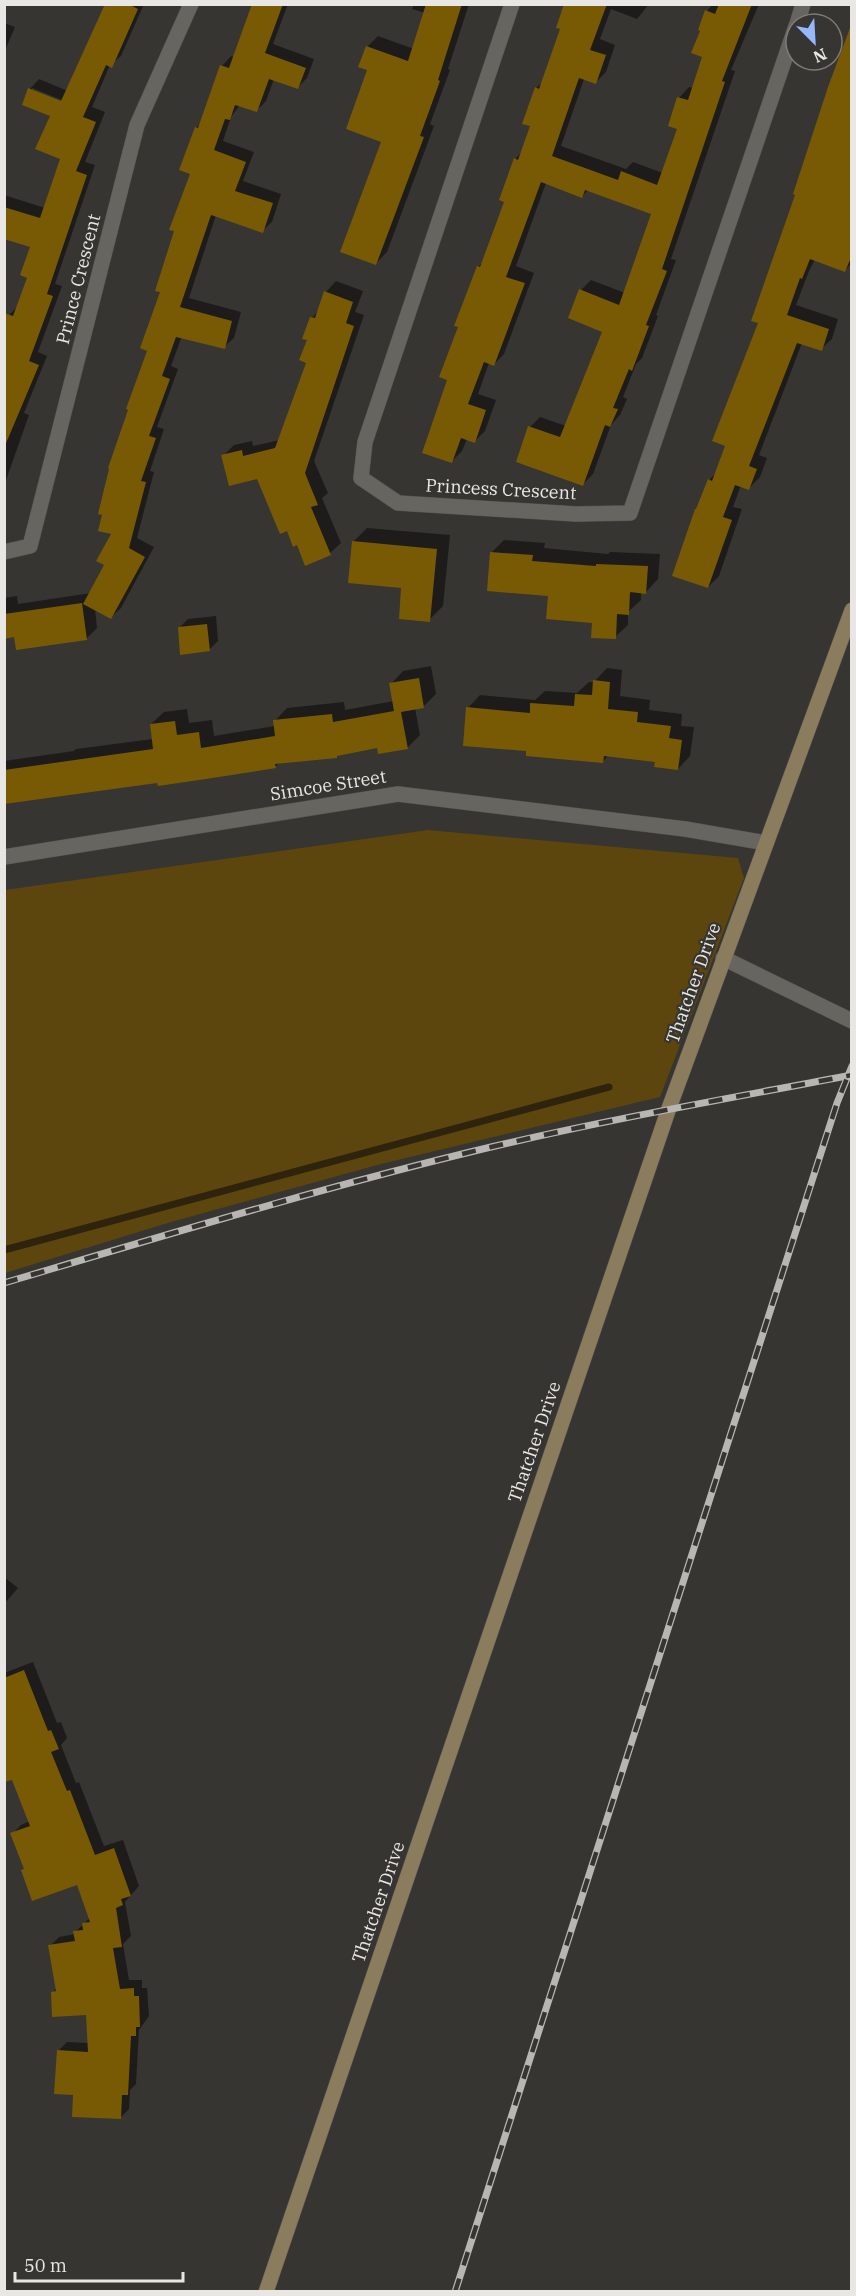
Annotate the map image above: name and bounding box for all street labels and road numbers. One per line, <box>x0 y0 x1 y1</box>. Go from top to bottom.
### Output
street label: Prince Crescent <box>51 211 105 347</box>
street label: Princess Crescent <box>425 474 577 504</box>
street label: Simcoe Street <box>268 764 388 806</box>
street label: Thatcher Drive <box>661 920 725 1046</box>
street label: Thatcher Drive <box>502 1378 566 1506</box>
street label: Thatcher Drive <box>346 1838 410 1966</box>

